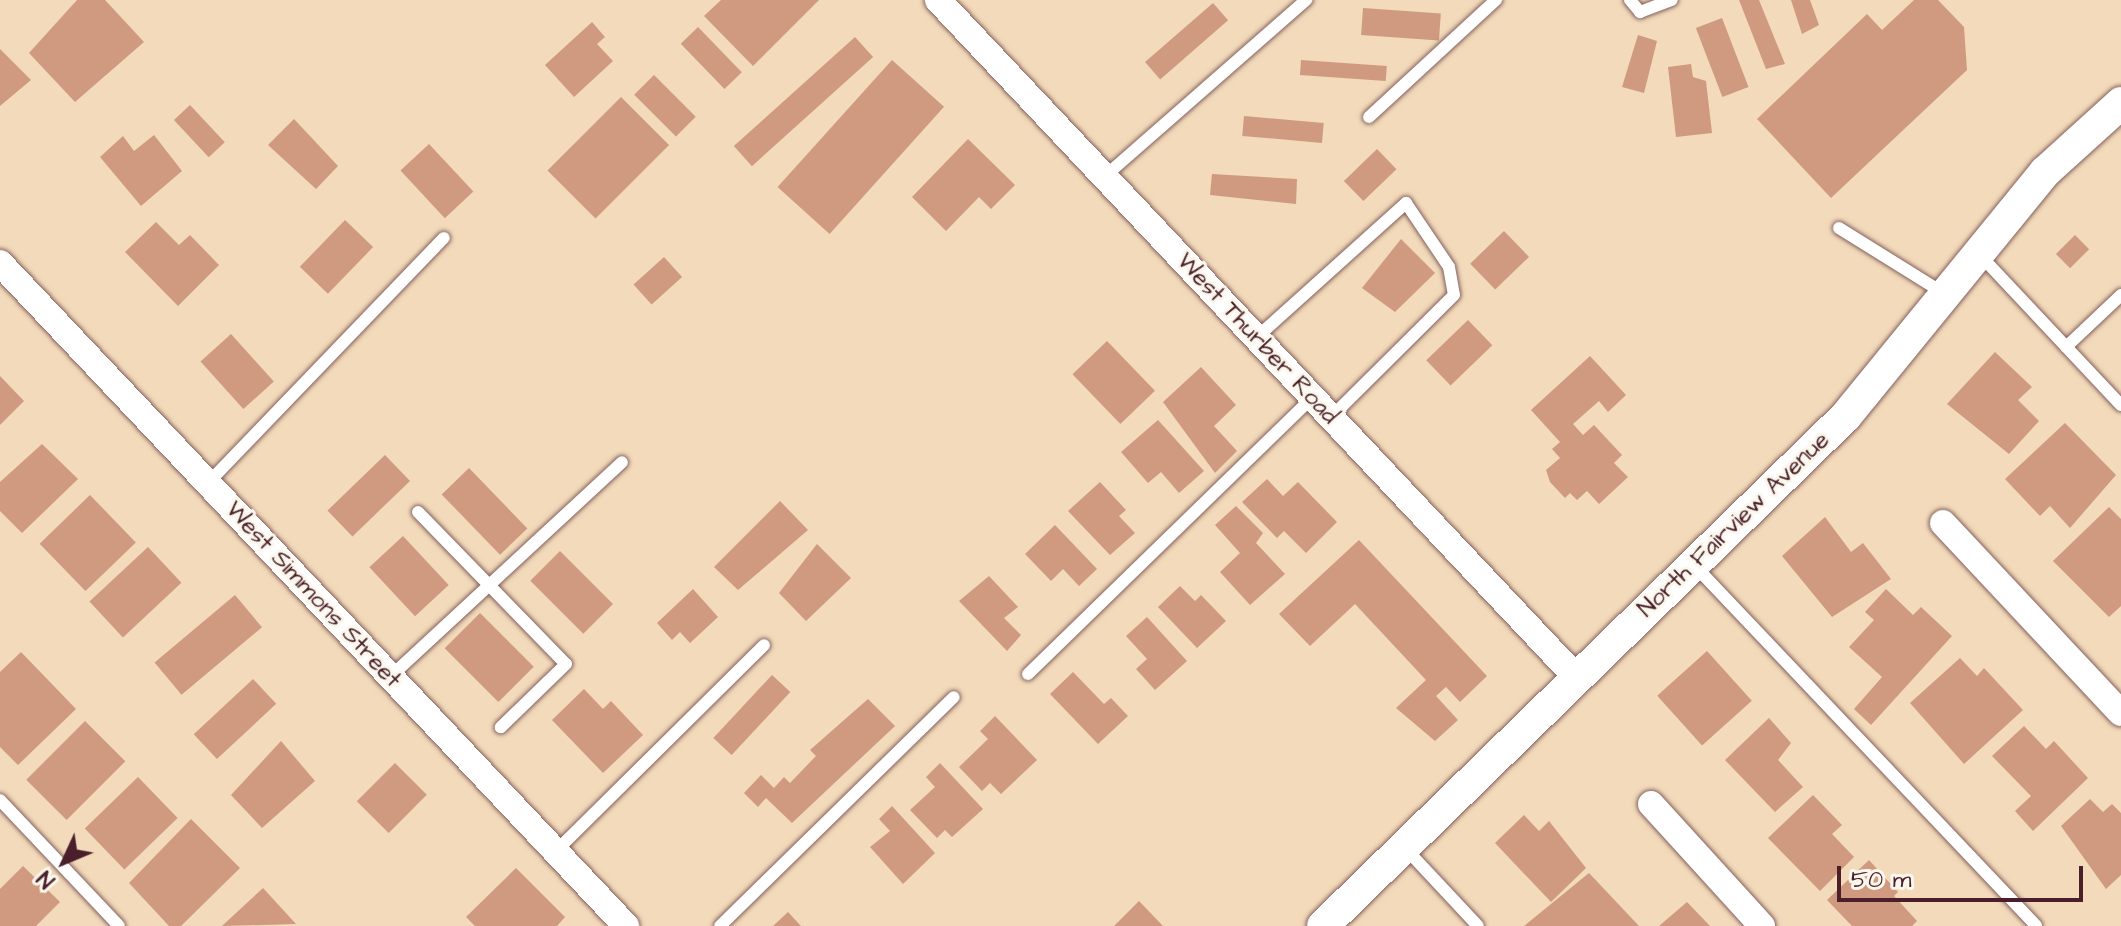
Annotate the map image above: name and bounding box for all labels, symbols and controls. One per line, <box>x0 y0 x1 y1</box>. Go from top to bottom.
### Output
street label: West Thurber Road <box>1170 247 1344 431</box>
street label: North Fairview Avenue <box>1632 426 1836 624</box>
street label: West Simmons Street <box>219 496 407 694</box>
north arrow <box>24 822 104 902</box>
scale bar <box>1841 850 2087 900</box>
text: N <box>30 863 62 895</box>
text: 50 m <box>1851 863 1911 897</box>

